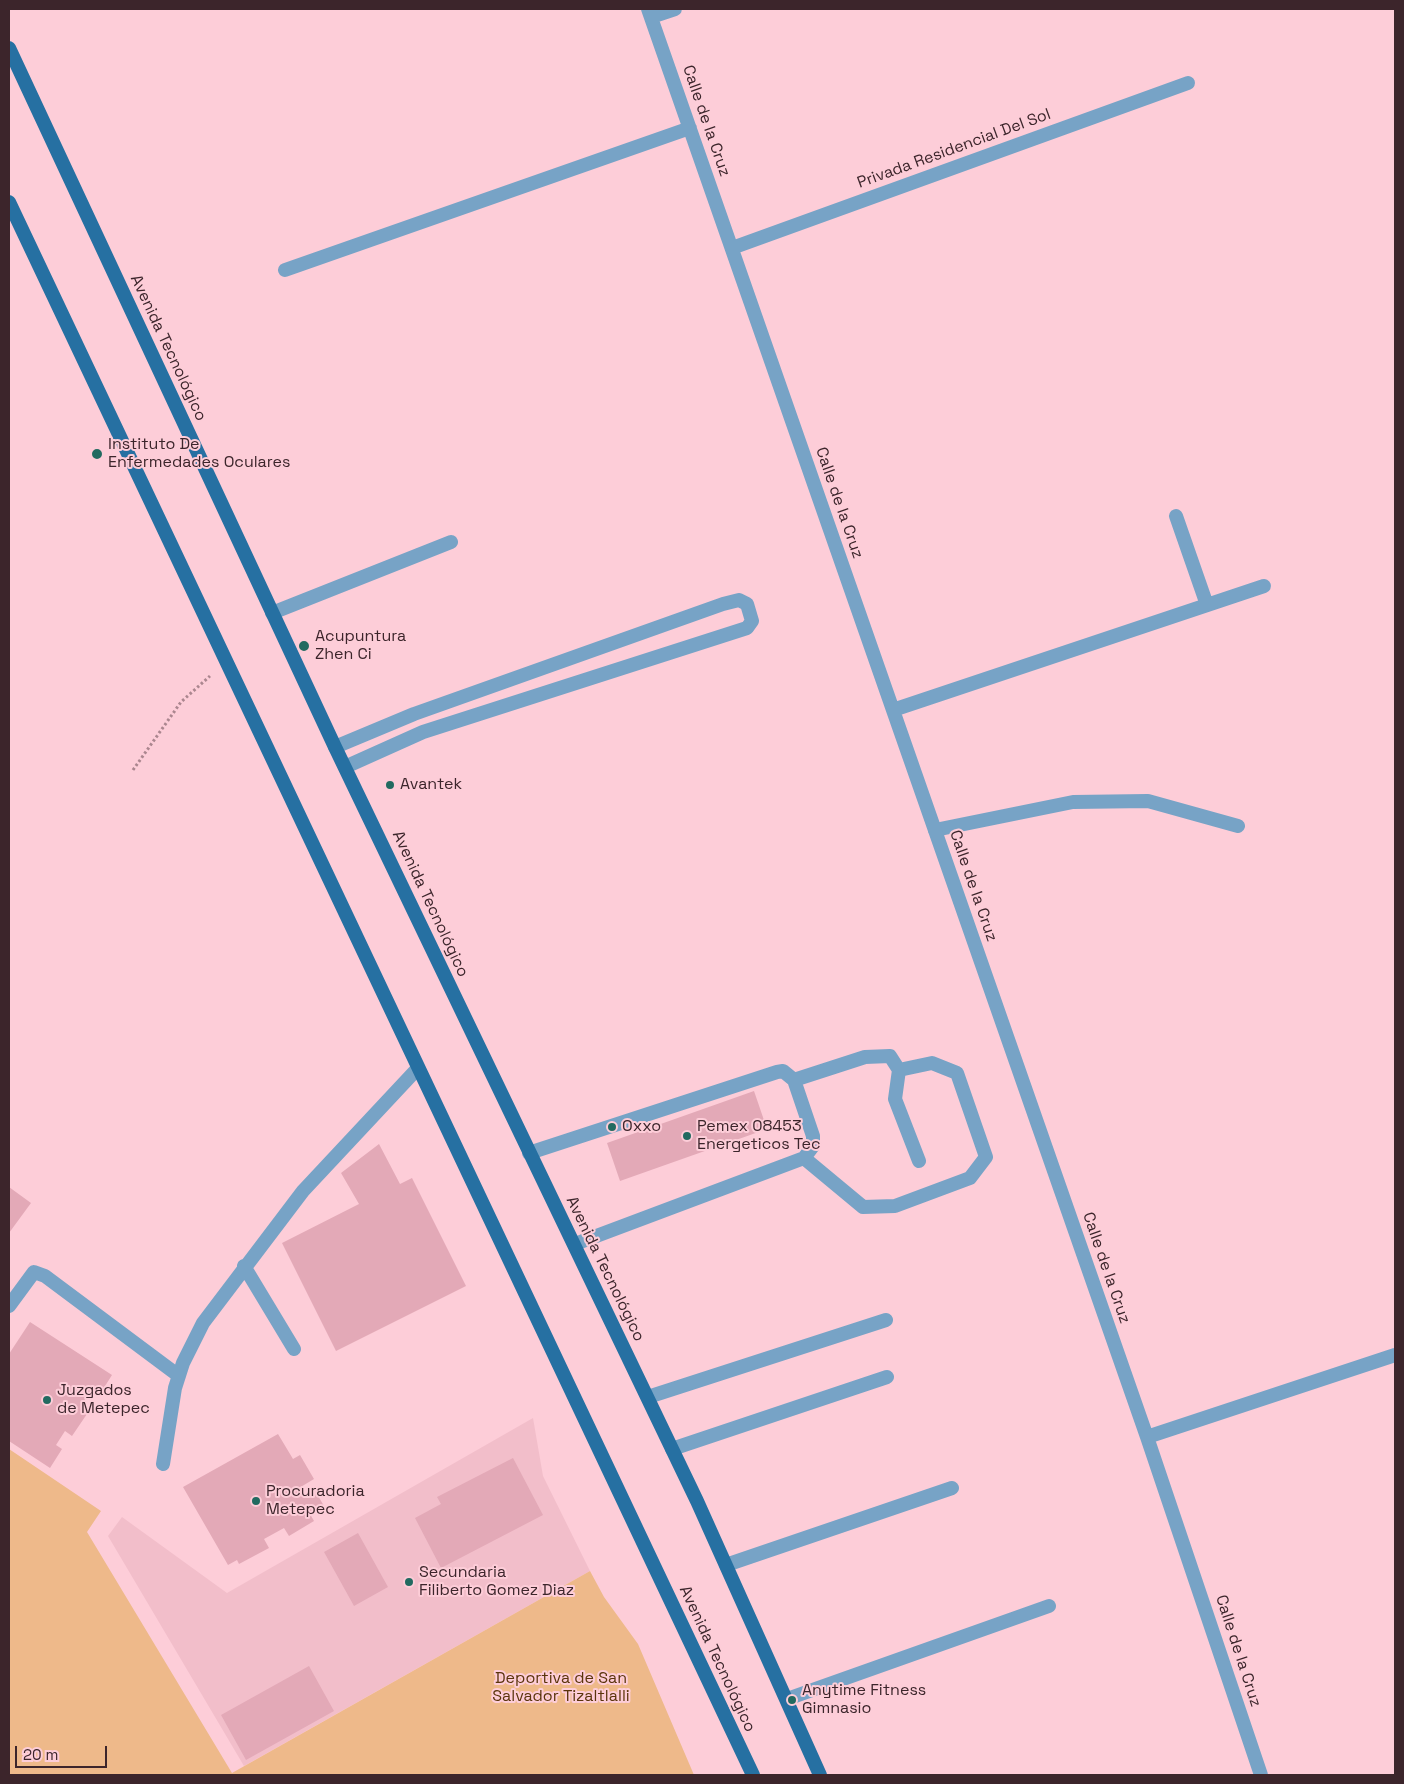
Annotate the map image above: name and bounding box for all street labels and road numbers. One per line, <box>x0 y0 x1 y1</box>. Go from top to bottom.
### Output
street label: Calle de la Cruz <box>678 63 734 179</box>
street label: Privada Residencial Del Sol <box>855 105 1053 193</box>
street label: Avenida Tecnológico <box>126 272 210 424</box>
street label: Calle de la Cruz <box>811 445 867 561</box>
street label: Avenida Tecnológico <box>388 828 472 980</box>
street label: Calle de la Cruz <box>945 828 1001 944</box>
street label: Avenida Tecnológico <box>562 1193 648 1345</box>
street label: Calle de la Cruz <box>1078 1210 1134 1326</box>
street label: Avenida Tecnológico <box>675 1583 759 1735</box>
street label: Calle de la Cruz <box>1211 1593 1265 1709</box>

